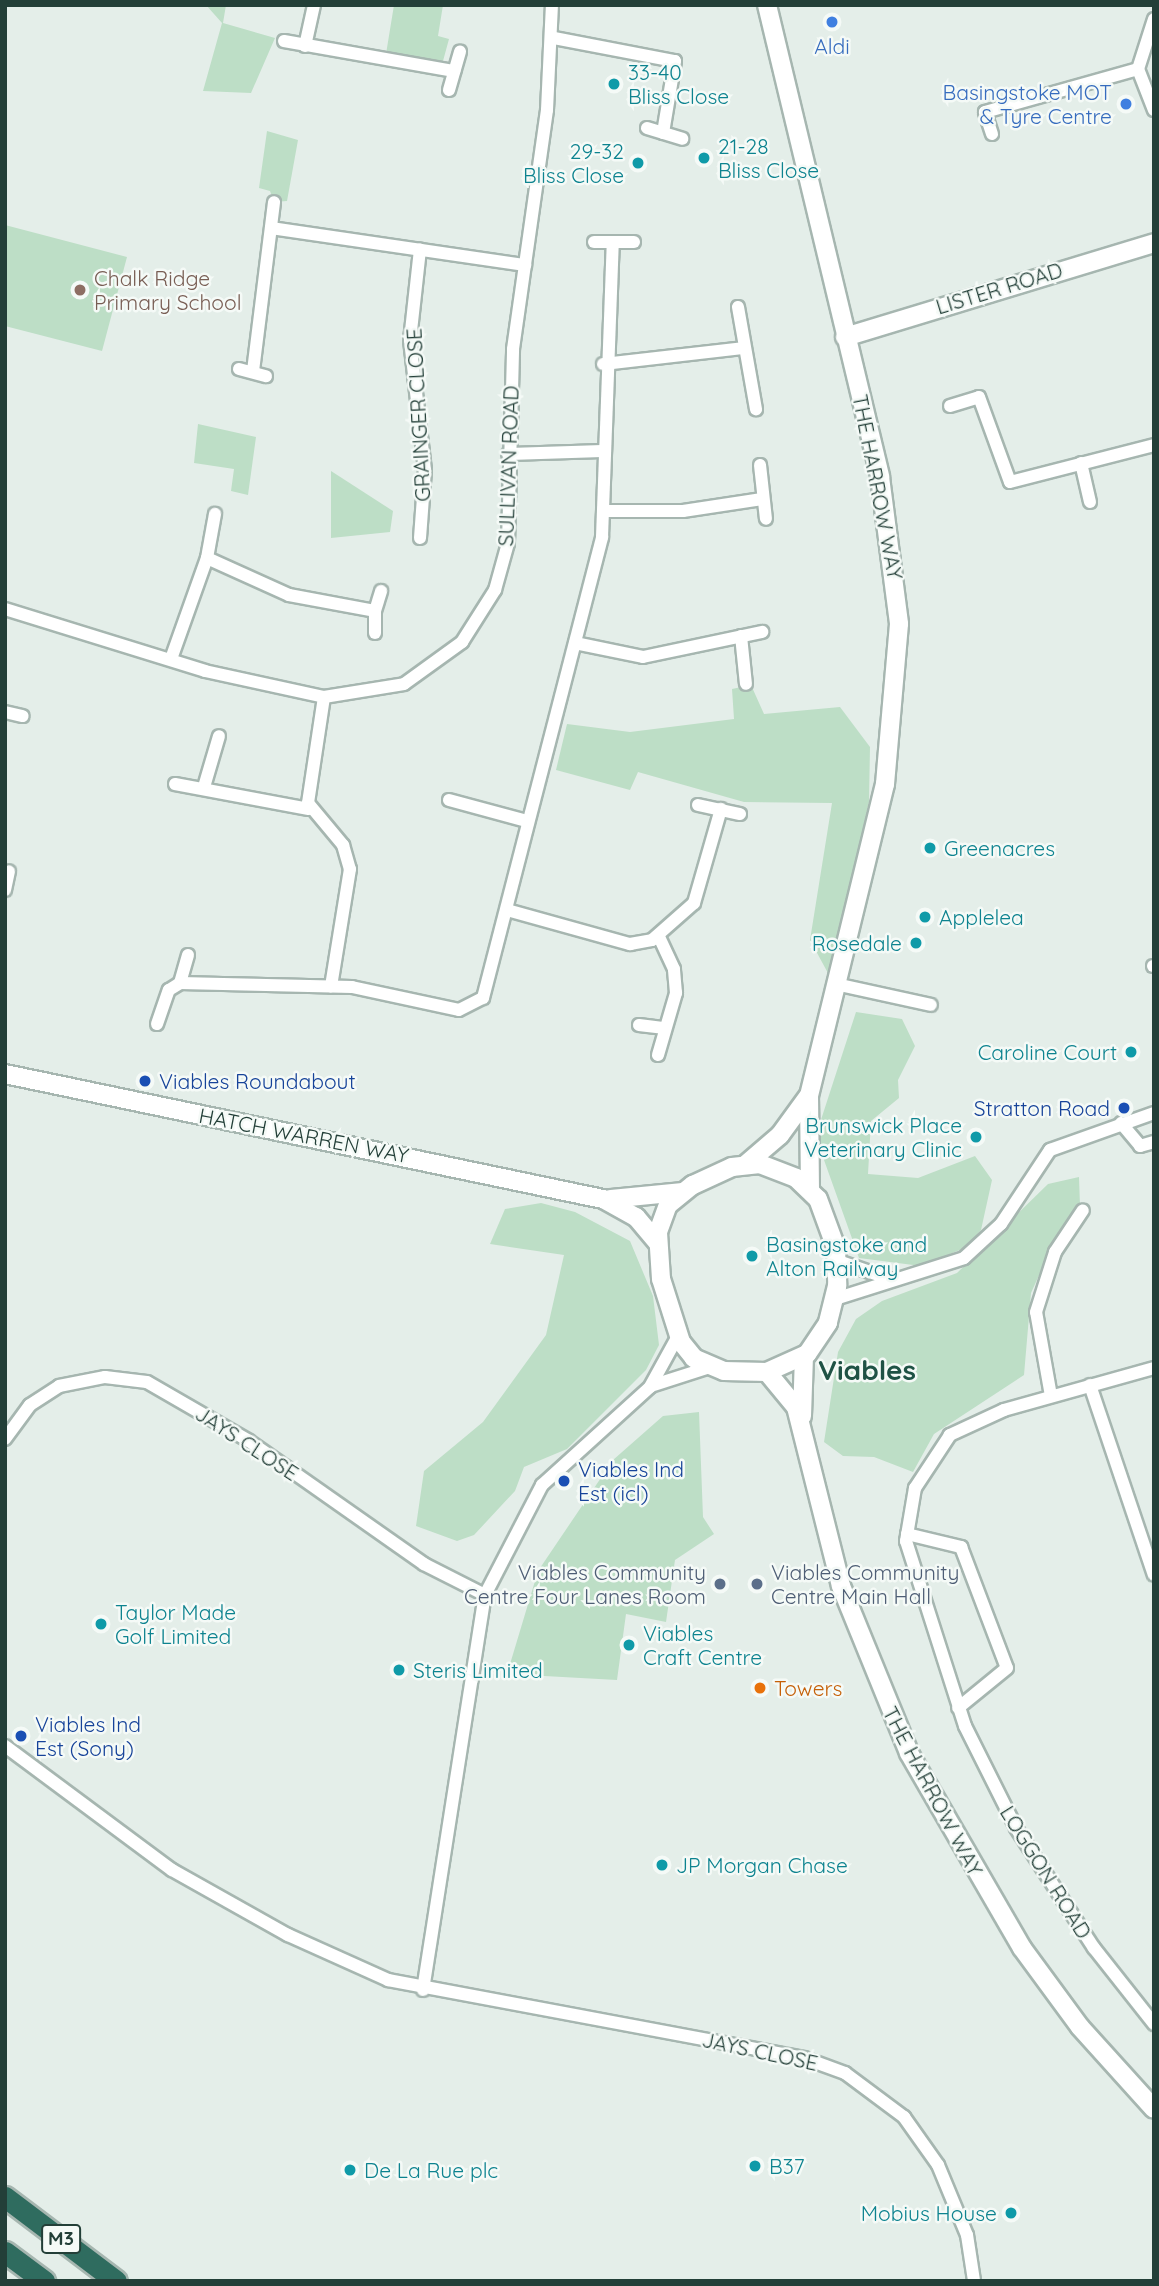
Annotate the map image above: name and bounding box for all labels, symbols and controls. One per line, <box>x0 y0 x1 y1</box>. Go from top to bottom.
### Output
marker: Aldi <box>824 14 840 30</box>
place label: Aldi <box>814 33 850 59</box>
place label: 33-40 Bliss Close <box>628 59 729 109</box>
marker: 33-40 Bliss Close <box>606 76 622 92</box>
place label: Basingstoke MOT & Tyre Centre <box>943 79 1112 129</box>
marker: Basingstoke MOT & Tyre Centre <box>1118 96 1134 112</box>
place label: 21-28 Bliss Close <box>718 133 819 183</box>
place label: 29-32 Bliss Close <box>523 138 624 188</box>
marker: 21-28 Bliss Close <box>696 150 712 166</box>
marker: 29-32 Bliss Close <box>630 155 646 171</box>
street label: LISTER ROAD <box>933 257 1065 319</box>
place label: Chalk Ridge Primary School <box>94 265 242 315</box>
marker: Chalk Ridge Primary School <box>72 282 88 298</box>
street label: GRAINGER CLOSE <box>401 328 435 502</box>
street label: SULLIVAN ROAD <box>493 385 523 547</box>
street label: THE HARROW WAY <box>848 392 908 582</box>
place label: Greenacres <box>944 835 1055 861</box>
marker: Greenacres <box>922 840 938 856</box>
place label: Applelea <box>939 904 1024 930</box>
marker: Applelea <box>917 909 933 925</box>
place label: Rosedale <box>812 930 902 956</box>
marker: Rosedale <box>908 935 924 951</box>
place label: Caroline Court <box>978 1039 1117 1065</box>
marker: Caroline Court <box>1123 1044 1139 1060</box>
place label: Viables Roundabout <box>159 1068 356 1094</box>
marker: Viables Roundabout <box>137 1073 153 1089</box>
place label: Stratton Road <box>974 1095 1110 1121</box>
marker: Stratton Road <box>1116 1100 1132 1116</box>
street label: HATCH WARREN WAY <box>197 1102 411 1168</box>
place label: Brunswick Place Veterinary Clinic <box>804 1112 962 1162</box>
marker: Brunswick Place Veterinary Clinic <box>968 1129 984 1145</box>
place label: Basingstoke and Alton Railway <box>766 1231 927 1281</box>
marker: Basingstoke and Alton Railway <box>744 1248 760 1264</box>
district label: Viables <box>818 1353 916 1387</box>
street label: JAYS CLOSE <box>191 1400 303 1486</box>
place label: Viables Ind Est (icl) <box>578 1456 684 1506</box>
marker: Viables Ind Est (icl) <box>556 1473 572 1489</box>
place label: Viables Community Centre Four Lanes Room <box>464 1559 706 1609</box>
place label: Viables Community Centre Main Hall <box>771 1559 959 1609</box>
marker: Viables Community Centre Four Lanes Room <box>712 1576 728 1592</box>
marker: Viables Community Centre Main Hall <box>749 1576 765 1592</box>
place label: Taylor Made Golf Limited <box>115 1599 236 1649</box>
marker: Taylor Made Golf Limited <box>93 1616 109 1632</box>
place label: Viables Craft Centre <box>643 1620 762 1670</box>
marker: Viables Craft Centre <box>621 1637 637 1653</box>
place label: Steris Limited <box>413 1657 543 1683</box>
marker: Steris Limited <box>391 1662 407 1678</box>
place label: Towers <box>774 1675 842 1701</box>
marker: Towers <box>752 1680 768 1696</box>
street label: THE HARROW WAY <box>878 1702 988 1880</box>
place label: Viables Ind Est (Sony) <box>35 1711 141 1761</box>
marker: Viables Ind Est (Sony) <box>13 1728 29 1744</box>
street label: LOGGON ROAD <box>995 1801 1097 1943</box>
place label: JP Morgan Chase <box>676 1852 848 1878</box>
marker: JP Morgan Chase <box>654 1857 670 1873</box>
street label: JAYS CLOSE <box>700 2026 820 2076</box>
place label: B37 <box>769 2153 804 2179</box>
place label: De La Rue plc <box>364 2157 498 2183</box>
marker: B37 <box>747 2158 763 2174</box>
marker: De La Rue plc <box>342 2162 358 2178</box>
place label: Mobius House <box>861 2200 997 2226</box>
marker: Mobius House <box>1003 2205 1019 2221</box>
road number: M3 <box>40 2224 82 2254</box>

